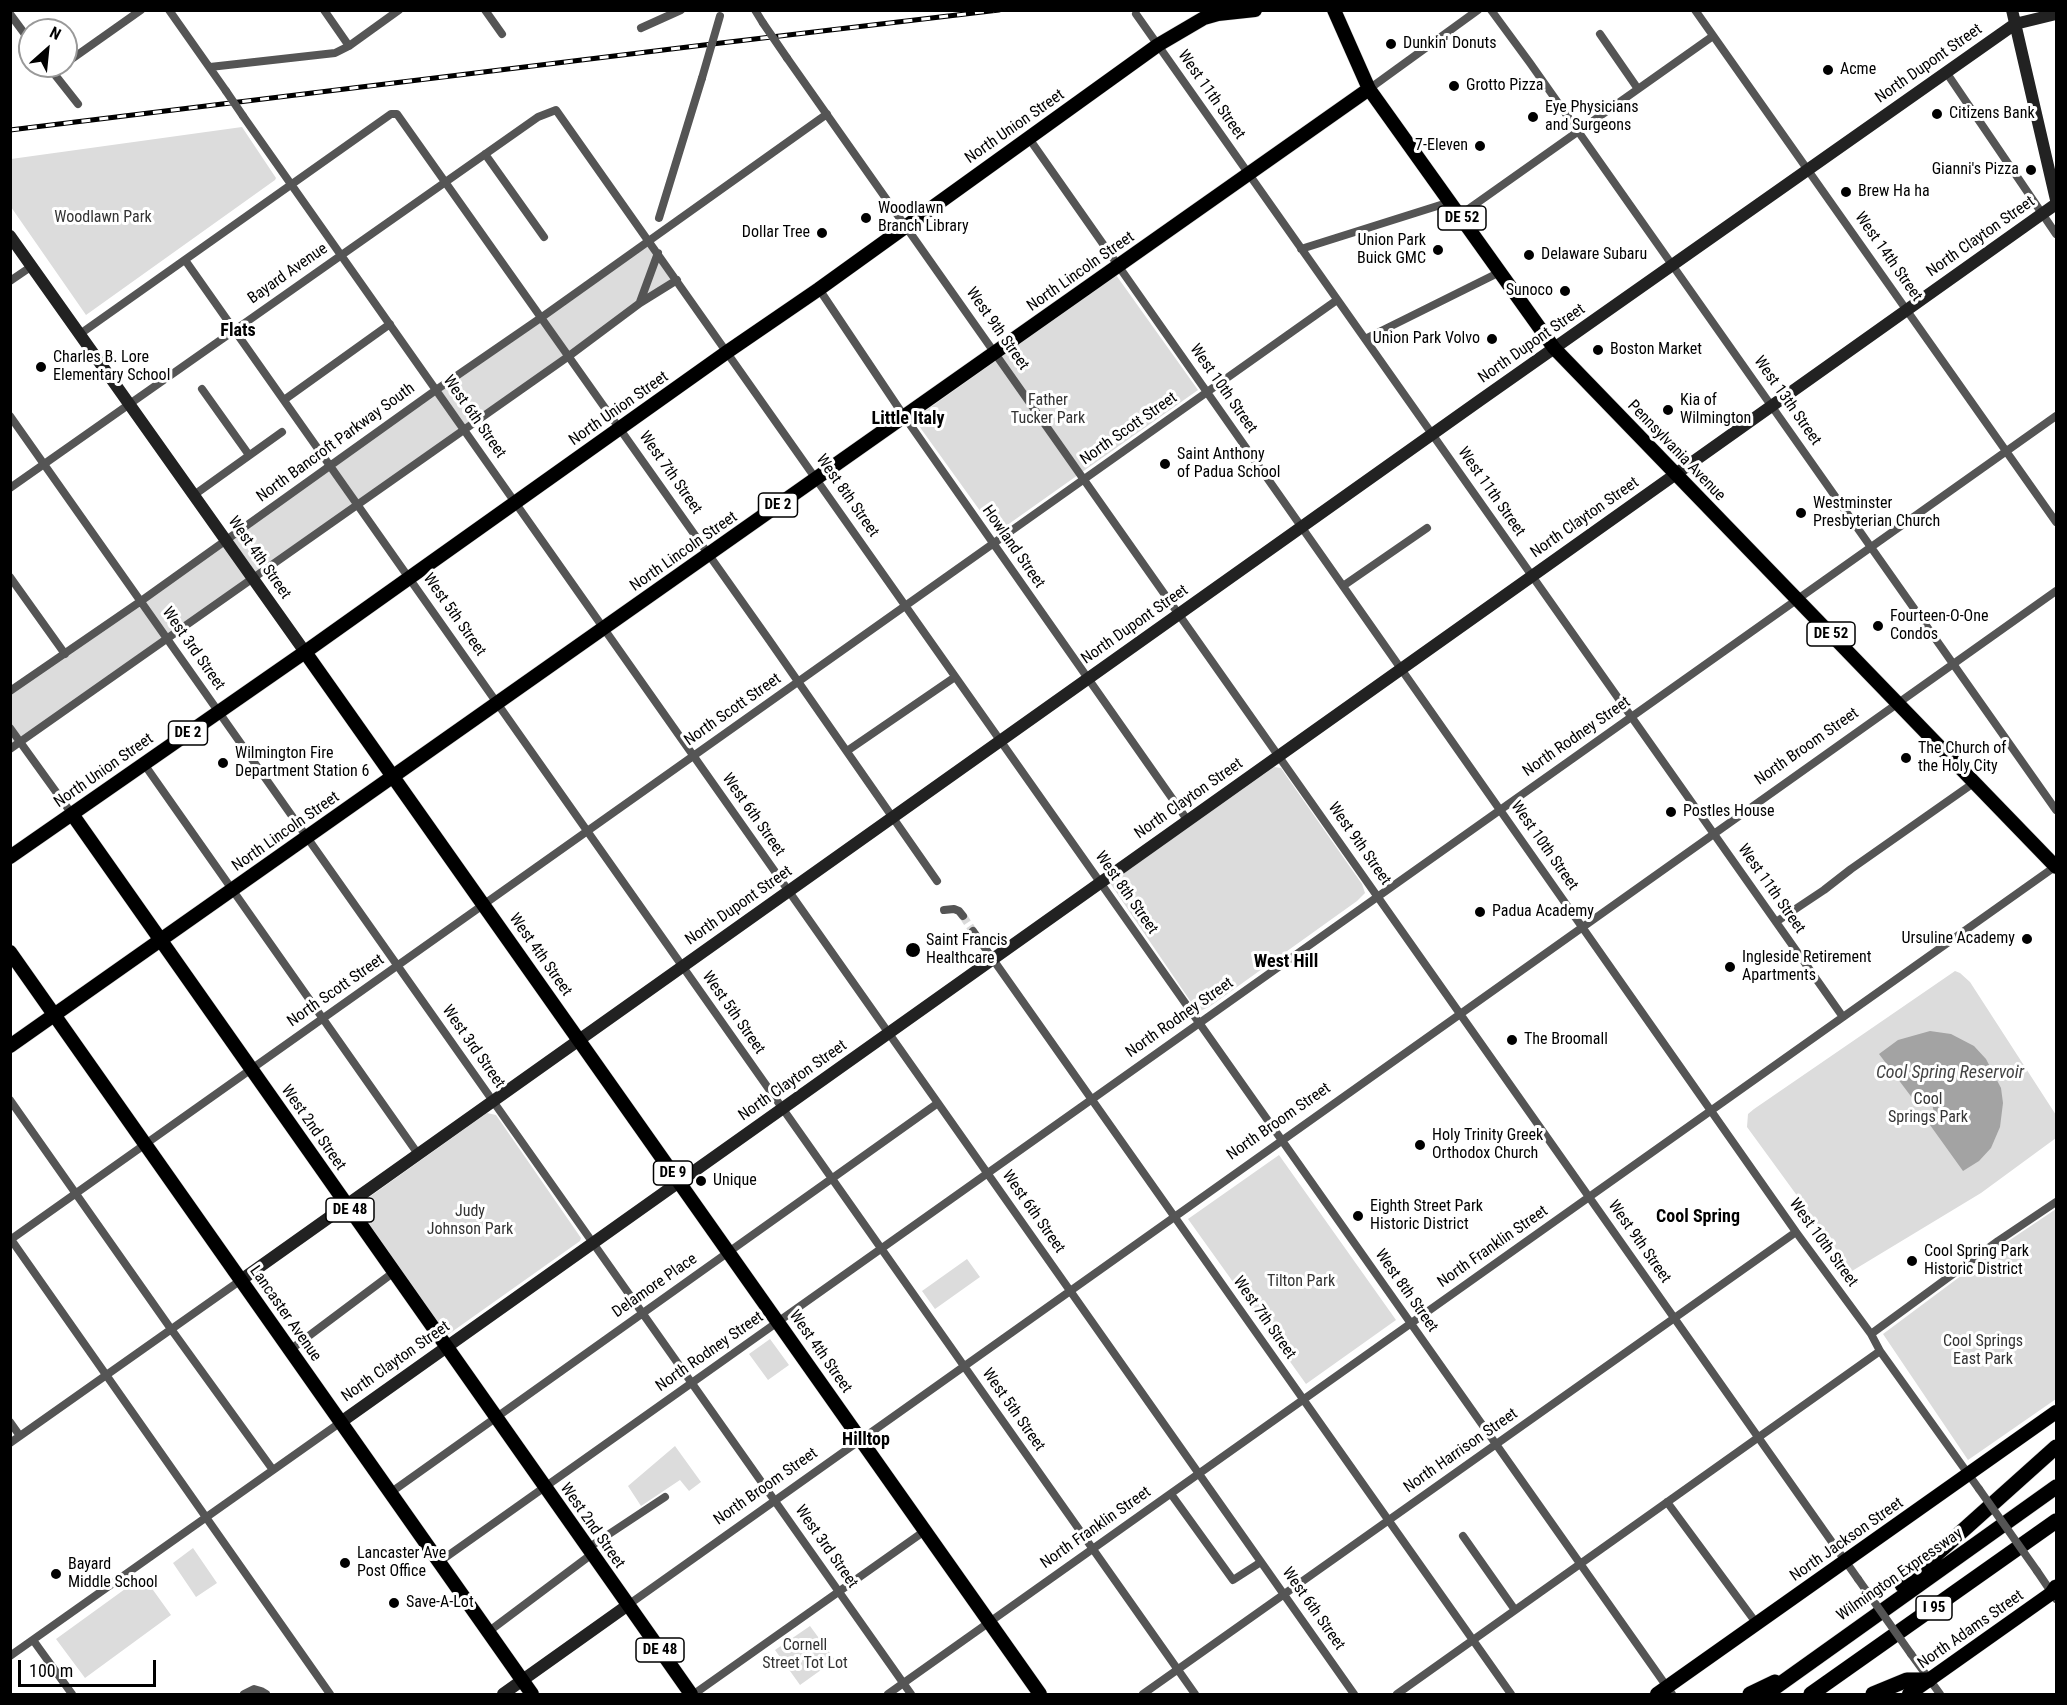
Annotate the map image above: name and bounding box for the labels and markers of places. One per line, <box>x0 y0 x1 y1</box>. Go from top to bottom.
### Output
place label: Dunkin' Donuts <box>1403 34 1497 54</box>
marker: Dunkin' Donuts <box>1384 37 1398 51</box>
place label: Acme <box>1840 60 1876 80</box>
marker: Acme <box>1821 63 1835 77</box>
place label: Grotto Pizza <box>1466 76 1543 96</box>
marker: Grotto Pizza <box>1447 79 1461 93</box>
place label: Eye Physicians and Surgeons <box>1545 98 1638 136</box>
place label: Citizens Bank <box>1949 104 2035 124</box>
marker: Citizens Bank <box>1930 107 1944 121</box>
marker: Eye Physicians and Surgeons <box>1526 110 1540 124</box>
place label: 7-Eleven <box>1415 136 1468 156</box>
marker: 7-Eleven <box>1473 139 1487 153</box>
place label: Gianni's Pizza <box>1932 160 2019 180</box>
marker: Gianni's Pizza <box>2024 163 2038 177</box>
place label: Brew Ha ha <box>1858 182 1930 202</box>
marker: Brew Ha ha <box>1839 185 1853 199</box>
place label: Woodlawn Branch Library <box>878 199 969 237</box>
marker: Woodlawn Branch Library <box>859 211 873 225</box>
place label: Dollar Tree <box>742 223 810 243</box>
marker: Dollar Tree <box>815 226 829 240</box>
place label: Union Park Buick GMC <box>1357 231 1426 269</box>
marker: Union Park Buick GMC <box>1431 243 1445 257</box>
place label: Delaware Subaru <box>1541 245 1647 265</box>
marker: Delaware Subaru <box>1522 248 1536 262</box>
place label: Sunoco <box>1506 281 1553 301</box>
marker: Sunoco <box>1558 284 1572 298</box>
place label: Union Park Volvo <box>1373 329 1480 349</box>
marker: Union Park Volvo <box>1485 332 1499 346</box>
place label: Boston Market <box>1610 340 1702 360</box>
marker: Boston Market <box>1591 343 1605 357</box>
place label: Charles B. Lore Elementary School <box>53 348 170 386</box>
marker: Charles B. Lore Elementary School <box>34 360 48 374</box>
place label: Kia of Wilmington <box>1680 391 1751 429</box>
marker: Kia of Wilmington <box>1661 403 1675 417</box>
place label: Saint Anthony of Padua School <box>1177 445 1280 483</box>
marker: Saint Anthony of Padua School <box>1158 457 1172 471</box>
place label: Westminster Presbyterian Church <box>1813 494 1940 532</box>
marker: Westminster Presbyterian Church <box>1794 506 1808 520</box>
place label: Fourteen-O-One Condos <box>1890 607 1988 645</box>
marker: Fourteen-O-One Condos <box>1871 619 1885 633</box>
place label: The Church of the Holy City <box>1918 739 2006 777</box>
place label: Wilmington Fire Department Station 6 <box>235 744 369 782</box>
marker: The Church of the Holy City <box>1899 751 1913 765</box>
marker: Wilmington Fire Department Station 6 <box>216 756 230 770</box>
place label: Postles House <box>1683 802 1774 822</box>
marker: Postles House <box>1664 805 1678 819</box>
place label: Padua Academy <box>1492 902 1594 922</box>
marker: Padua Academy <box>1473 905 1487 919</box>
place label: Ursuline Academy <box>1901 929 2015 949</box>
place label: Saint Francis Healthcare <box>926 931 1008 969</box>
marker: Ursuline Academy <box>2020 932 2034 946</box>
marker: Saint Francis Healthcare <box>904 941 922 959</box>
place label: Ingleside Retirement Apartments <box>1742 948 1872 986</box>
marker: Ingleside Retirement Apartments <box>1723 960 1737 974</box>
place label: The Broomall <box>1524 1030 1608 1050</box>
marker: The Broomall <box>1505 1033 1519 1047</box>
place label: Holy Trinity Greek Orthodox Church <box>1432 1126 1543 1164</box>
marker: Holy Trinity Greek Orthodox Church <box>1413 1138 1427 1152</box>
place label: Unique <box>713 1171 757 1191</box>
marker: Unique <box>694 1174 708 1188</box>
place label: Eighth Street Park Historic District <box>1370 1197 1483 1235</box>
marker: Eighth Street Park Historic District <box>1351 1209 1365 1223</box>
place label: Cool Spring Park Historic District <box>1924 1242 2029 1280</box>
marker: Cool Spring Park Historic District <box>1905 1254 1919 1268</box>
place label: Lancaster Ave Post Office <box>357 1544 446 1582</box>
place label: Bayard Middle School <box>68 1555 158 1593</box>
marker: Lancaster Ave Post Office <box>338 1556 352 1570</box>
marker: Bayard Middle School <box>49 1567 63 1581</box>
place label: Save-A-Lot <box>406 1593 474 1613</box>
marker: Save-A-Lot <box>387 1596 401 1610</box>

